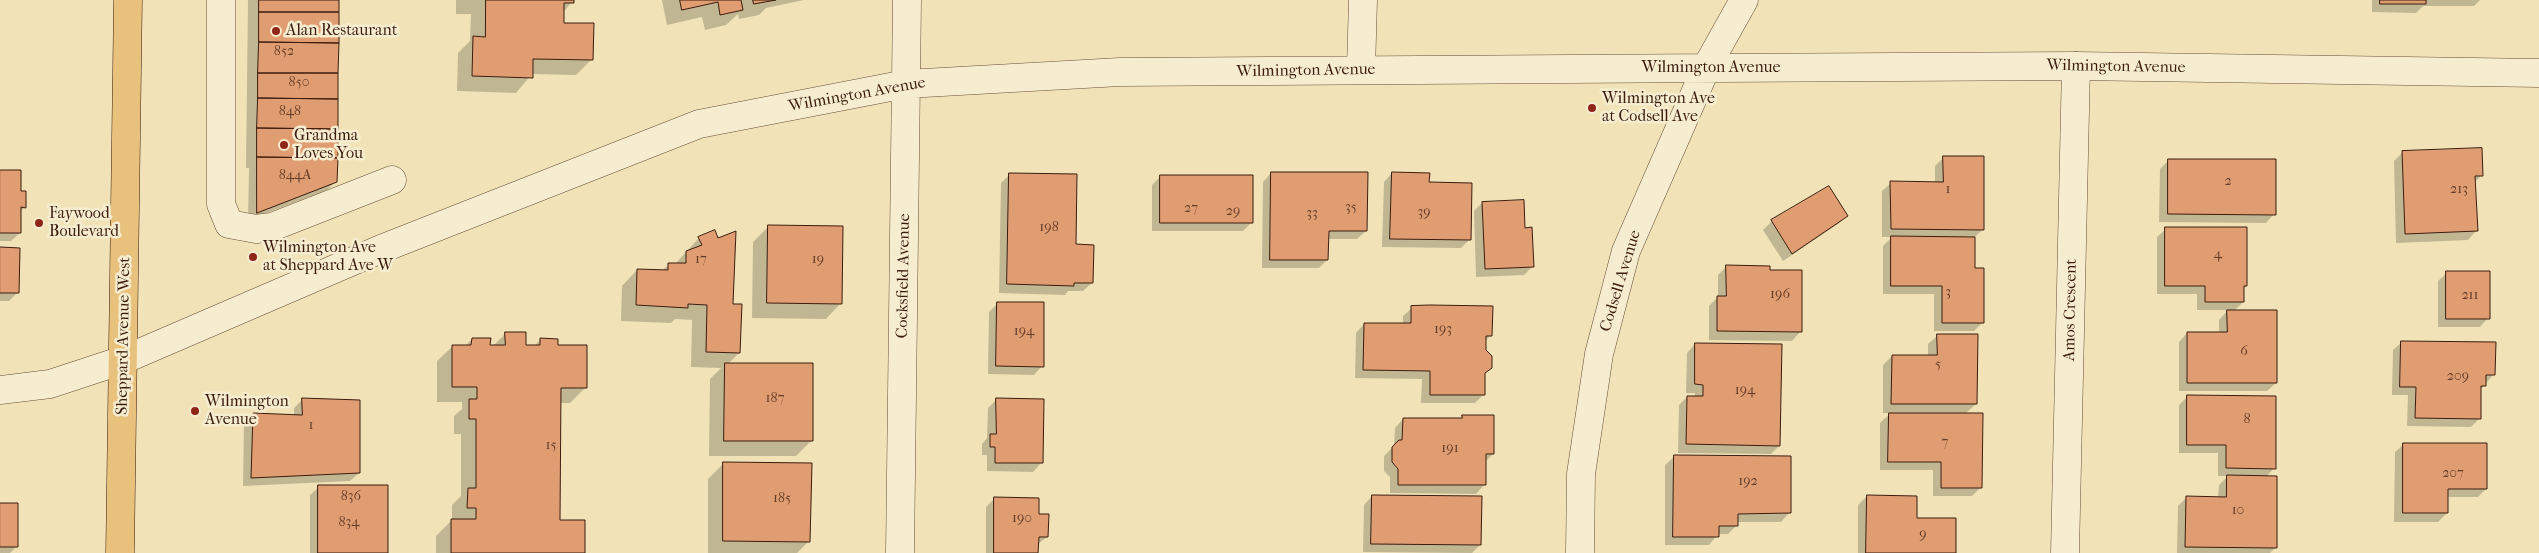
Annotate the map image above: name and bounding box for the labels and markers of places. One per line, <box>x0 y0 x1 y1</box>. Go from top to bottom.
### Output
place label: Alan Restaurant <box>286 21 397 41</box>
marker: Alan Restaurant <box>270 25 282 37</box>
place label: Wilmington Ave at Codsell Ave <box>1602 89 1715 127</box>
marker: Wilmington Ave at Codsell Ave <box>1586 102 1598 114</box>
place label: Grandma Loves You <box>294 126 363 164</box>
marker: Grandma Loves You <box>278 139 290 151</box>
place label: Faywood Boulevard <box>49 204 119 242</box>
marker: Faywood Boulevard <box>33 217 45 229</box>
place label: Wilmington Ave at Sheppard Ave W <box>263 238 393 276</box>
marker: Wilmington Ave at Sheppard Ave W <box>247 251 259 263</box>
place label: Wilmington Avenue <box>205 392 289 430</box>
marker: Wilmington Avenue <box>189 405 201 417</box>

